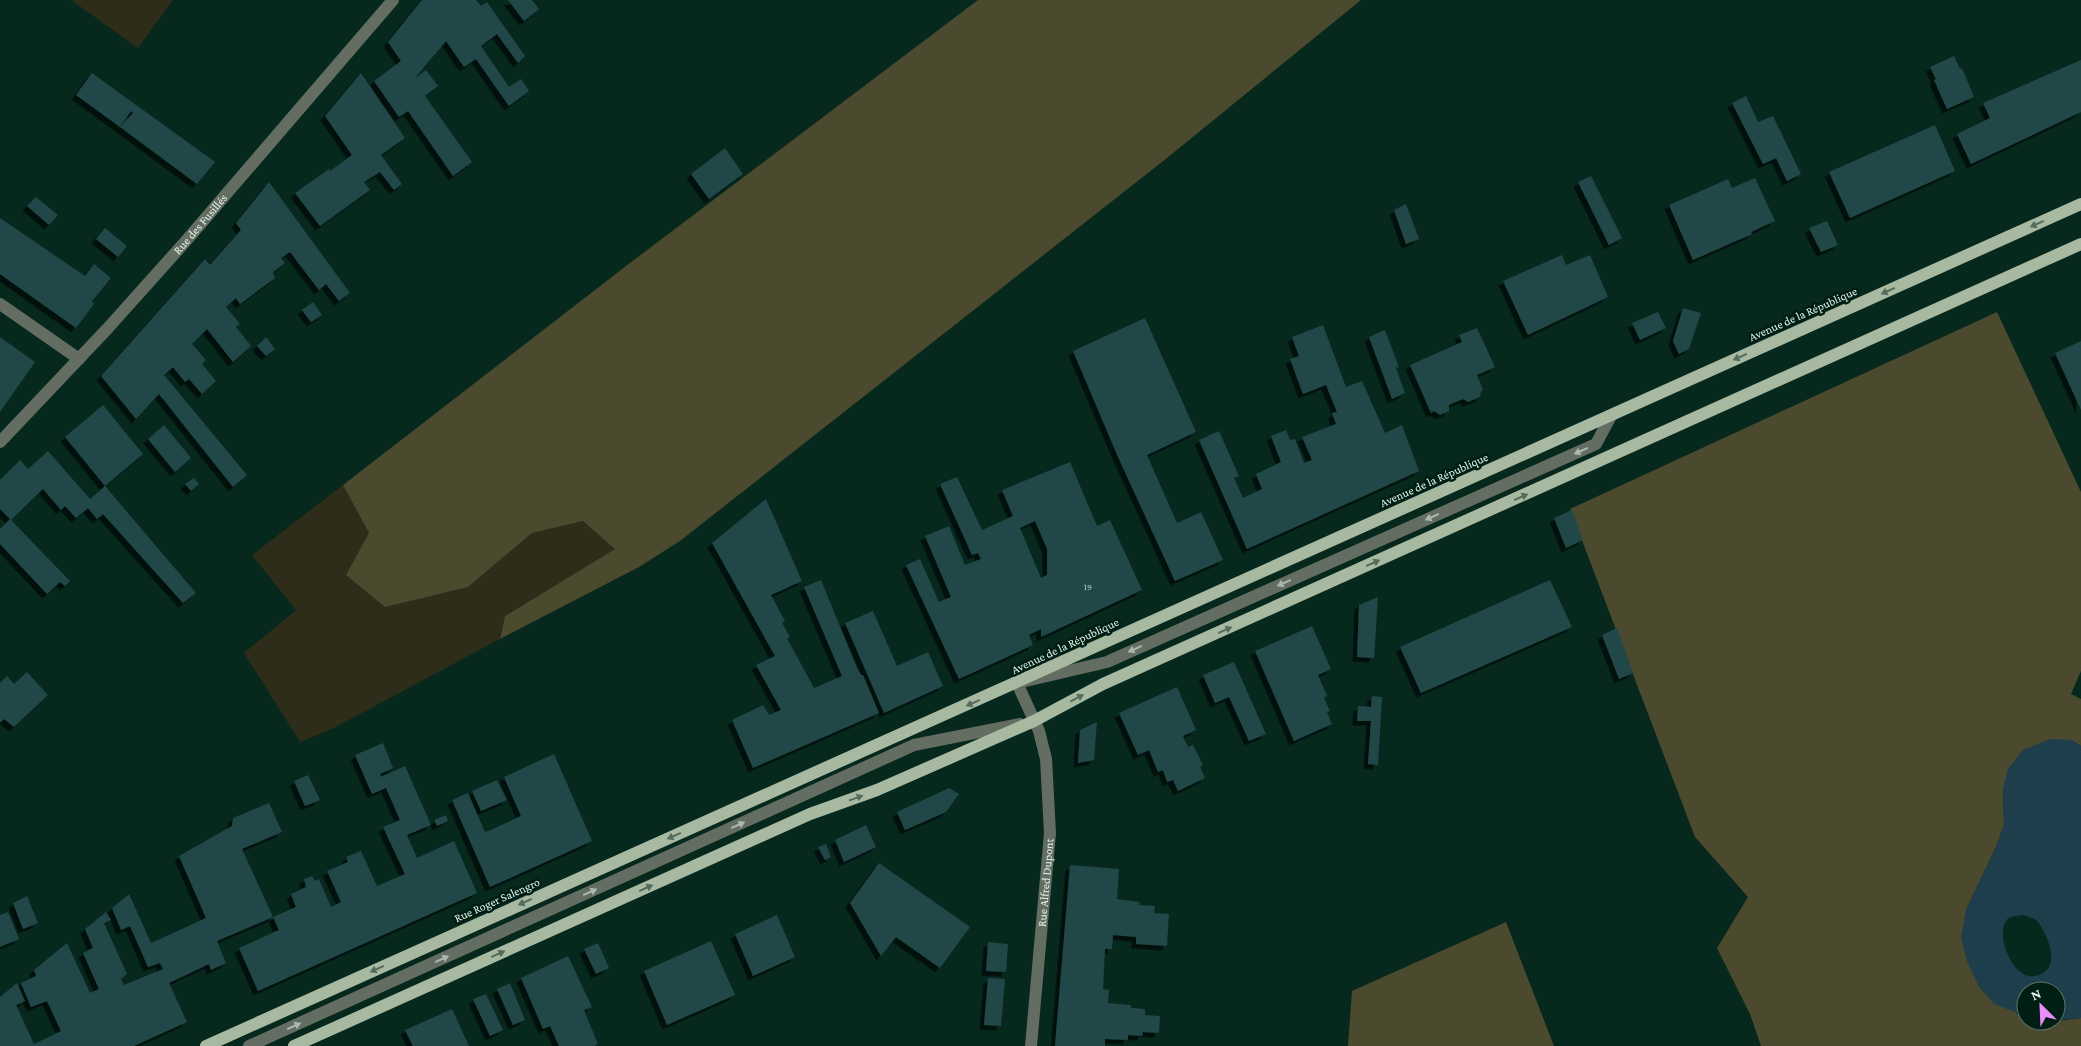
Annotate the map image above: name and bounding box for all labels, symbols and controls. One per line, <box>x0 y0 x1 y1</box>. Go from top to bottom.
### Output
street label: Rue des Fusillés <box>170 191 230 257</box>
one-way arrow <box>2029 220 2044 229</box>
street label: Avenue de la République <box>1747 284 1859 344</box>
one-way arrow <box>1881 287 1895 295</box>
one-way arrow <box>1733 354 1747 362</box>
one-way arrow <box>1574 447 1588 455</box>
street label: Avenue de la République <box>1378 450 1490 510</box>
one-way arrow <box>1514 492 1528 500</box>
one-way arrow <box>1425 513 1439 521</box>
one-way arrow <box>1366 559 1380 567</box>
one-way arrow <box>1277 579 1291 587</box>
house number: 19 <box>1084 581 1092 592</box>
street label: Avenue de la République <box>1009 615 1121 677</box>
one-way arrow <box>1218 625 1232 633</box>
one-way arrow <box>1128 646 1142 654</box>
one-way arrow <box>1070 694 1085 702</box>
one-way arrow <box>966 699 980 707</box>
one-way arrow <box>848 794 863 801</box>
one-way arrow <box>731 821 745 829</box>
one-way arrow <box>667 832 681 840</box>
street label: Rue Alfred Dupont <box>1035 837 1057 928</box>
street label: Rue Roger Salengro <box>452 875 542 925</box>
one-way arrow <box>639 883 653 891</box>
one-way arrow <box>583 888 597 896</box>
one-way arrow <box>518 899 532 907</box>
one-way arrow <box>491 950 505 958</box>
one-way arrow <box>435 955 449 963</box>
one-way arrow <box>370 966 384 974</box>
north arrow <box>2016 981 2066 1031</box>
text: N <box>2028 985 2044 1003</box>
one-way arrow <box>286 1022 301 1030</box>

